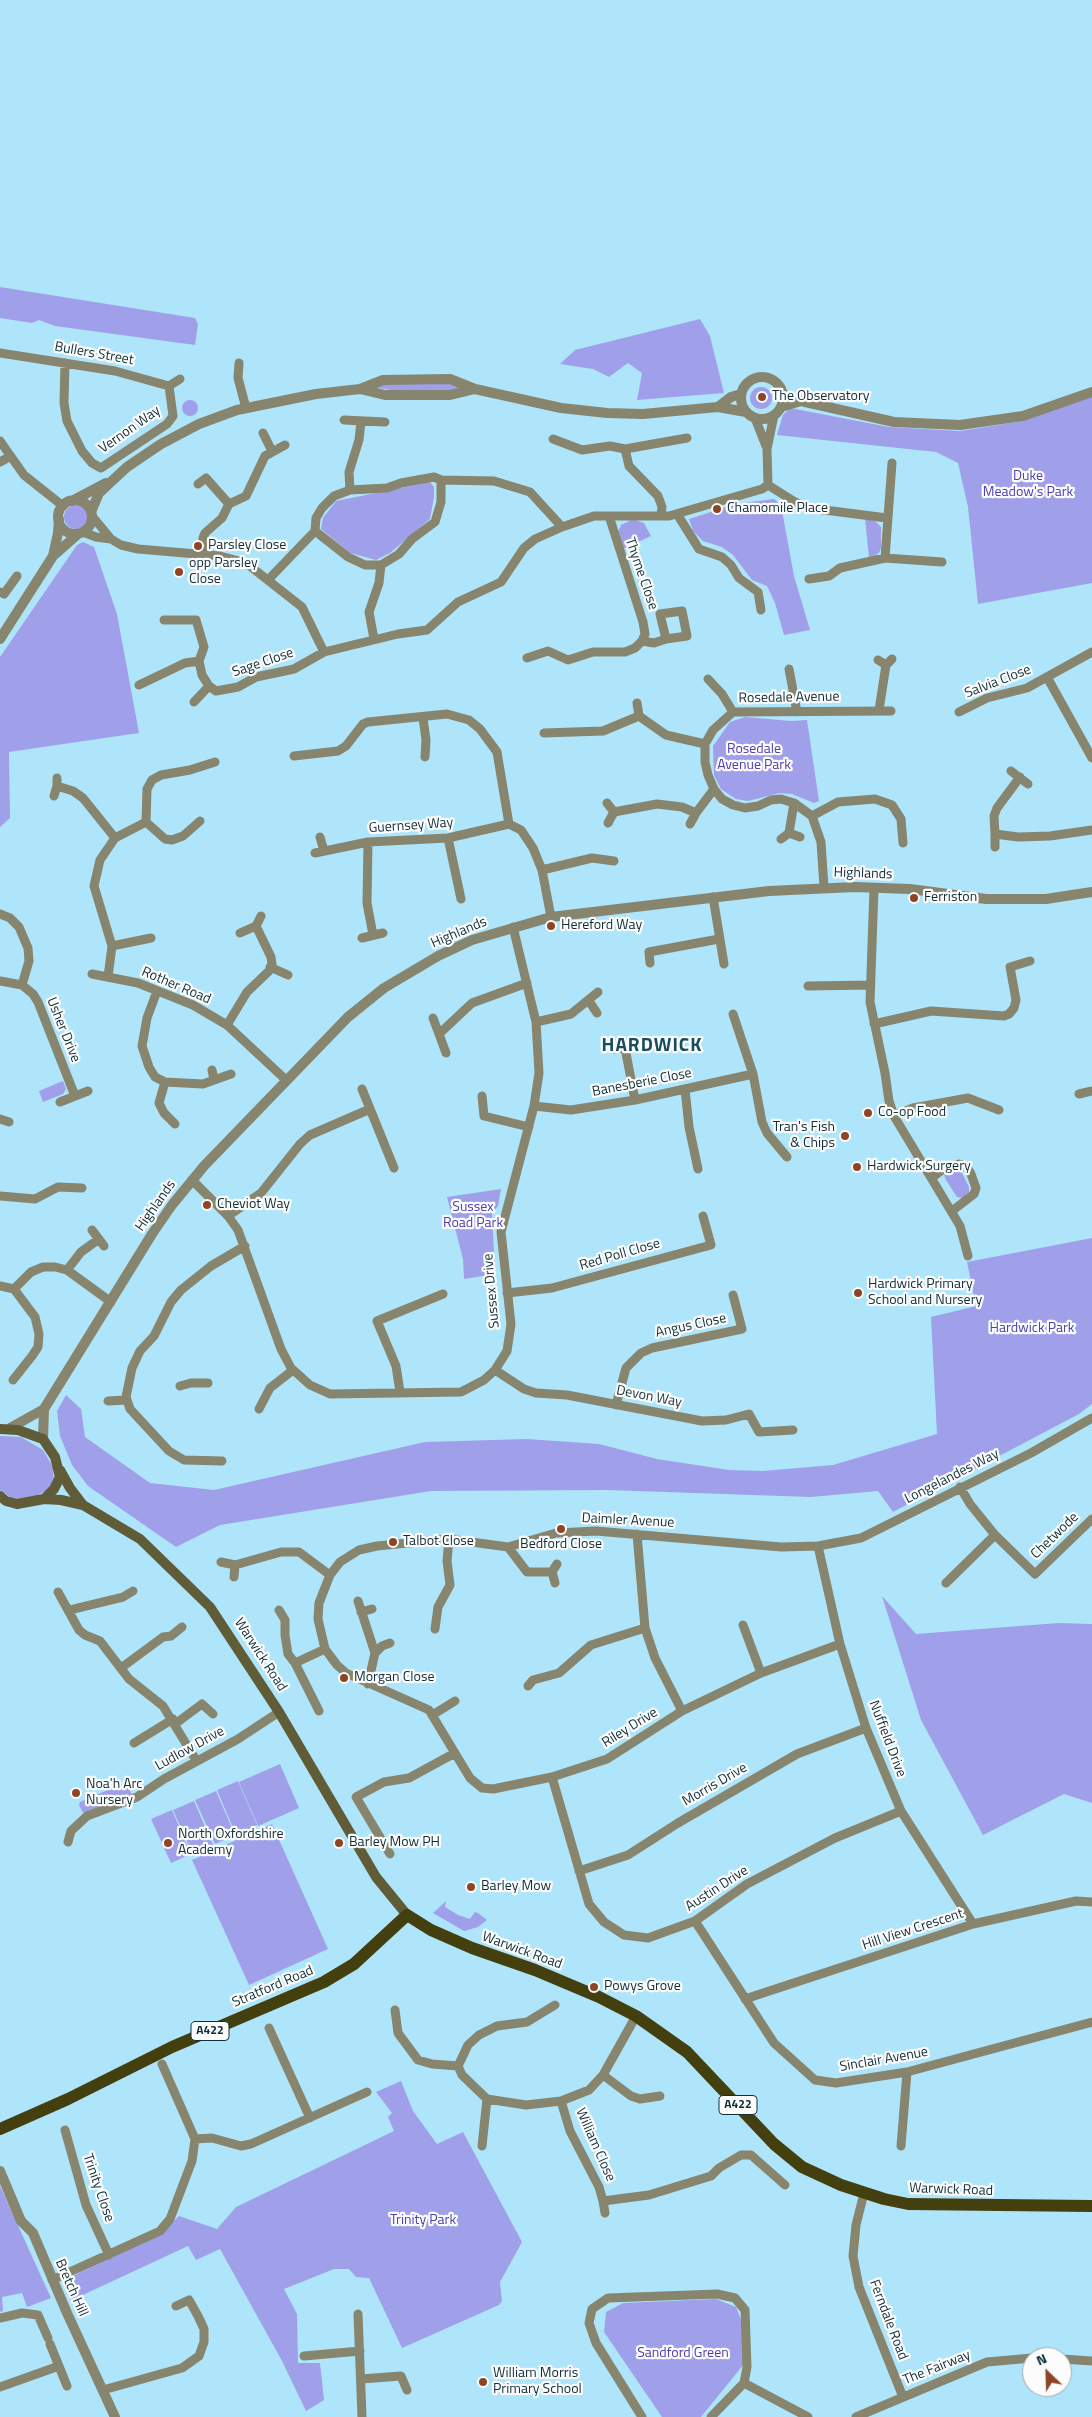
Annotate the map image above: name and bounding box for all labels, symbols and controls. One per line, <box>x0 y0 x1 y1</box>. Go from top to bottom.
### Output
street label: Bullers Street <box>53 339 135 369</box>
place label: The Observatory <box>772 389 870 405</box>
marker: The Observatory <box>756 391 768 403</box>
street label: Vernon Way <box>96 403 164 457</box>
park label: Duke Meadow's Park <box>983 469 1073 502</box>
place label: Chamomile Place <box>727 501 828 517</box>
marker: Chamomile Place <box>711 503 723 515</box>
street label: Thyme Close <box>621 536 661 612</box>
place label: Parsley Close <box>208 538 286 554</box>
marker: Parsley Close <box>192 540 204 552</box>
place label: opp Parsley Close <box>189 556 258 588</box>
marker: opp Parsley Close <box>173 566 185 578</box>
street label: Sage Close <box>230 645 296 681</box>
street label: Salvia Close <box>963 662 1033 702</box>
street label: Rosedale Avenue <box>738 689 840 707</box>
park label: Rosedale Avenue Park <box>717 742 791 774</box>
street label: Guernsey Way <box>368 815 454 837</box>
street label: Highlands <box>833 865 893 883</box>
place label: Ferriston <box>924 890 977 906</box>
marker: Ferriston <box>908 892 920 904</box>
street label: Highlands <box>429 914 489 952</box>
place label: Hereford Way <box>561 918 642 934</box>
marker: Hereford Way <box>545 920 557 932</box>
street label: Rother Road <box>139 964 213 1008</box>
street label: Usher Drive <box>42 995 84 1065</box>
district label: HARDWICK <box>601 1035 703 1057</box>
street label: Banesberie Close <box>591 1065 693 1101</box>
place label: Co-op Food <box>878 1105 946 1121</box>
marker: Co-op Food <box>862 1107 874 1119</box>
place label: Tran's Fish & Chips <box>773 1120 835 1152</box>
marker: Tran's Fish & Chips <box>839 1130 851 1142</box>
place label: Hardwick Surgery <box>867 1159 971 1175</box>
marker: Hardwick Surgery <box>851 1161 863 1173</box>
street label: Highlands <box>132 1177 180 1235</box>
place label: Cheviot Way <box>217 1197 290 1213</box>
marker: Cheviot Way <box>201 1199 213 1211</box>
park label: Sussex Road Park <box>443 1200 503 1232</box>
street label: Red Poll Close <box>578 1235 662 1275</box>
street label: Sussex Drive <box>480 1253 504 1329</box>
place label: Hardwick Primary School and Nursery <box>868 1277 982 1310</box>
marker: Hardwick Primary School and Nursery <box>852 1287 864 1299</box>
street label: Angus Close <box>654 1310 728 1342</box>
park label: Hardwick Park <box>990 1321 1074 1337</box>
street label: Devon Way <box>615 1382 683 1412</box>
street label: Longelandes Way <box>902 1446 1002 1508</box>
street label: Chetwode <box>1028 1509 1082 1563</box>
street label: Daimler Avenue <box>581 1510 675 1532</box>
marker: Bedford Close <box>555 1523 567 1535</box>
place label: Talbot Close <box>403 1534 474 1550</box>
marker: Talbot Close <box>387 1536 399 1548</box>
place label: Bedford Close <box>520 1537 602 1553</box>
street label: Warwick Road <box>230 1615 290 1695</box>
place label: Morgan Close <box>354 1670 434 1686</box>
marker: Morgan Close <box>338 1672 350 1684</box>
street label: Nuffield Drive <box>865 1698 909 1780</box>
street label: Riley Drive <box>599 1704 661 1752</box>
street label: Ludlow Drive <box>153 1723 227 1775</box>
street label: Morris Drive <box>680 1760 750 1810</box>
place label: Noa'h Arc Nursery <box>86 1777 142 1810</box>
marker: Noa'h Arc Nursery <box>70 1787 82 1799</box>
place label: North Oxfordshire Academy <box>178 1827 284 1860</box>
place label: Barley Mow PH <box>349 1835 440 1851</box>
marker: North Oxfordshire Academy <box>162 1837 174 1849</box>
marker: Barley Mow PH <box>333 1837 345 1849</box>
street label: Austin Drive <box>682 1862 752 1916</box>
place label: Barley Mow <box>481 1879 551 1895</box>
marker: Barley Mow <box>465 1881 477 1893</box>
street label: Hill View Crescent <box>860 1906 966 1954</box>
street label: Warwick Road <box>480 1929 564 1973</box>
street label: Stratford Road <box>230 1962 316 2012</box>
place label: Powys Grove <box>604 1979 681 1995</box>
marker: Powys Grove <box>588 1981 600 1993</box>
road number: A422 <box>191 2022 229 2040</box>
street label: Sinclair Avenue <box>839 2044 929 2076</box>
road number: A422 <box>719 2096 757 2114</box>
street label: William Close <box>571 2106 619 2184</box>
street label: Trinity Close <box>78 2152 118 2224</box>
street label: Warwick Road <box>909 2180 993 2200</box>
park label: Trinity Park <box>390 2213 456 2229</box>
street label: Bretch Hill <box>51 2257 91 2319</box>
street label: Ferndale Road <box>865 2277 911 2363</box>
park label: Sandford Green <box>637 2346 729 2362</box>
street label: The Fairway <box>901 2347 973 2389</box>
north arrow <box>1022 2347 1072 2397</box>
text: N <box>1032 2347 1050 2370</box>
place label: William Morris Primary School <box>493 2366 582 2398</box>
marker: William Morris Primary School <box>477 2376 489 2388</box>

